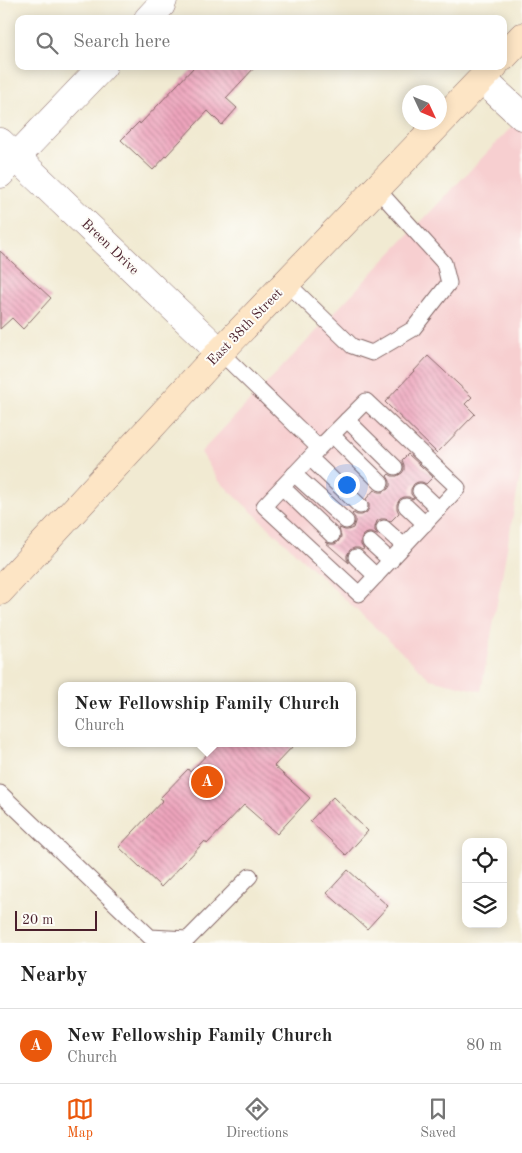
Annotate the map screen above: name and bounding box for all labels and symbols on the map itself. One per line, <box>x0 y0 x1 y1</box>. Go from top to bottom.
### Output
north arrow <box>402 85 447 130</box>
street label: Breen Drive <box>79 216 141 278</box>
street label: East 38th Street <box>205 286 285 368</box>
your location <box>334 472 360 498</box>
pin: A <box>191 763 223 801</box>
scale bar <box>15 908 98 931</box>

